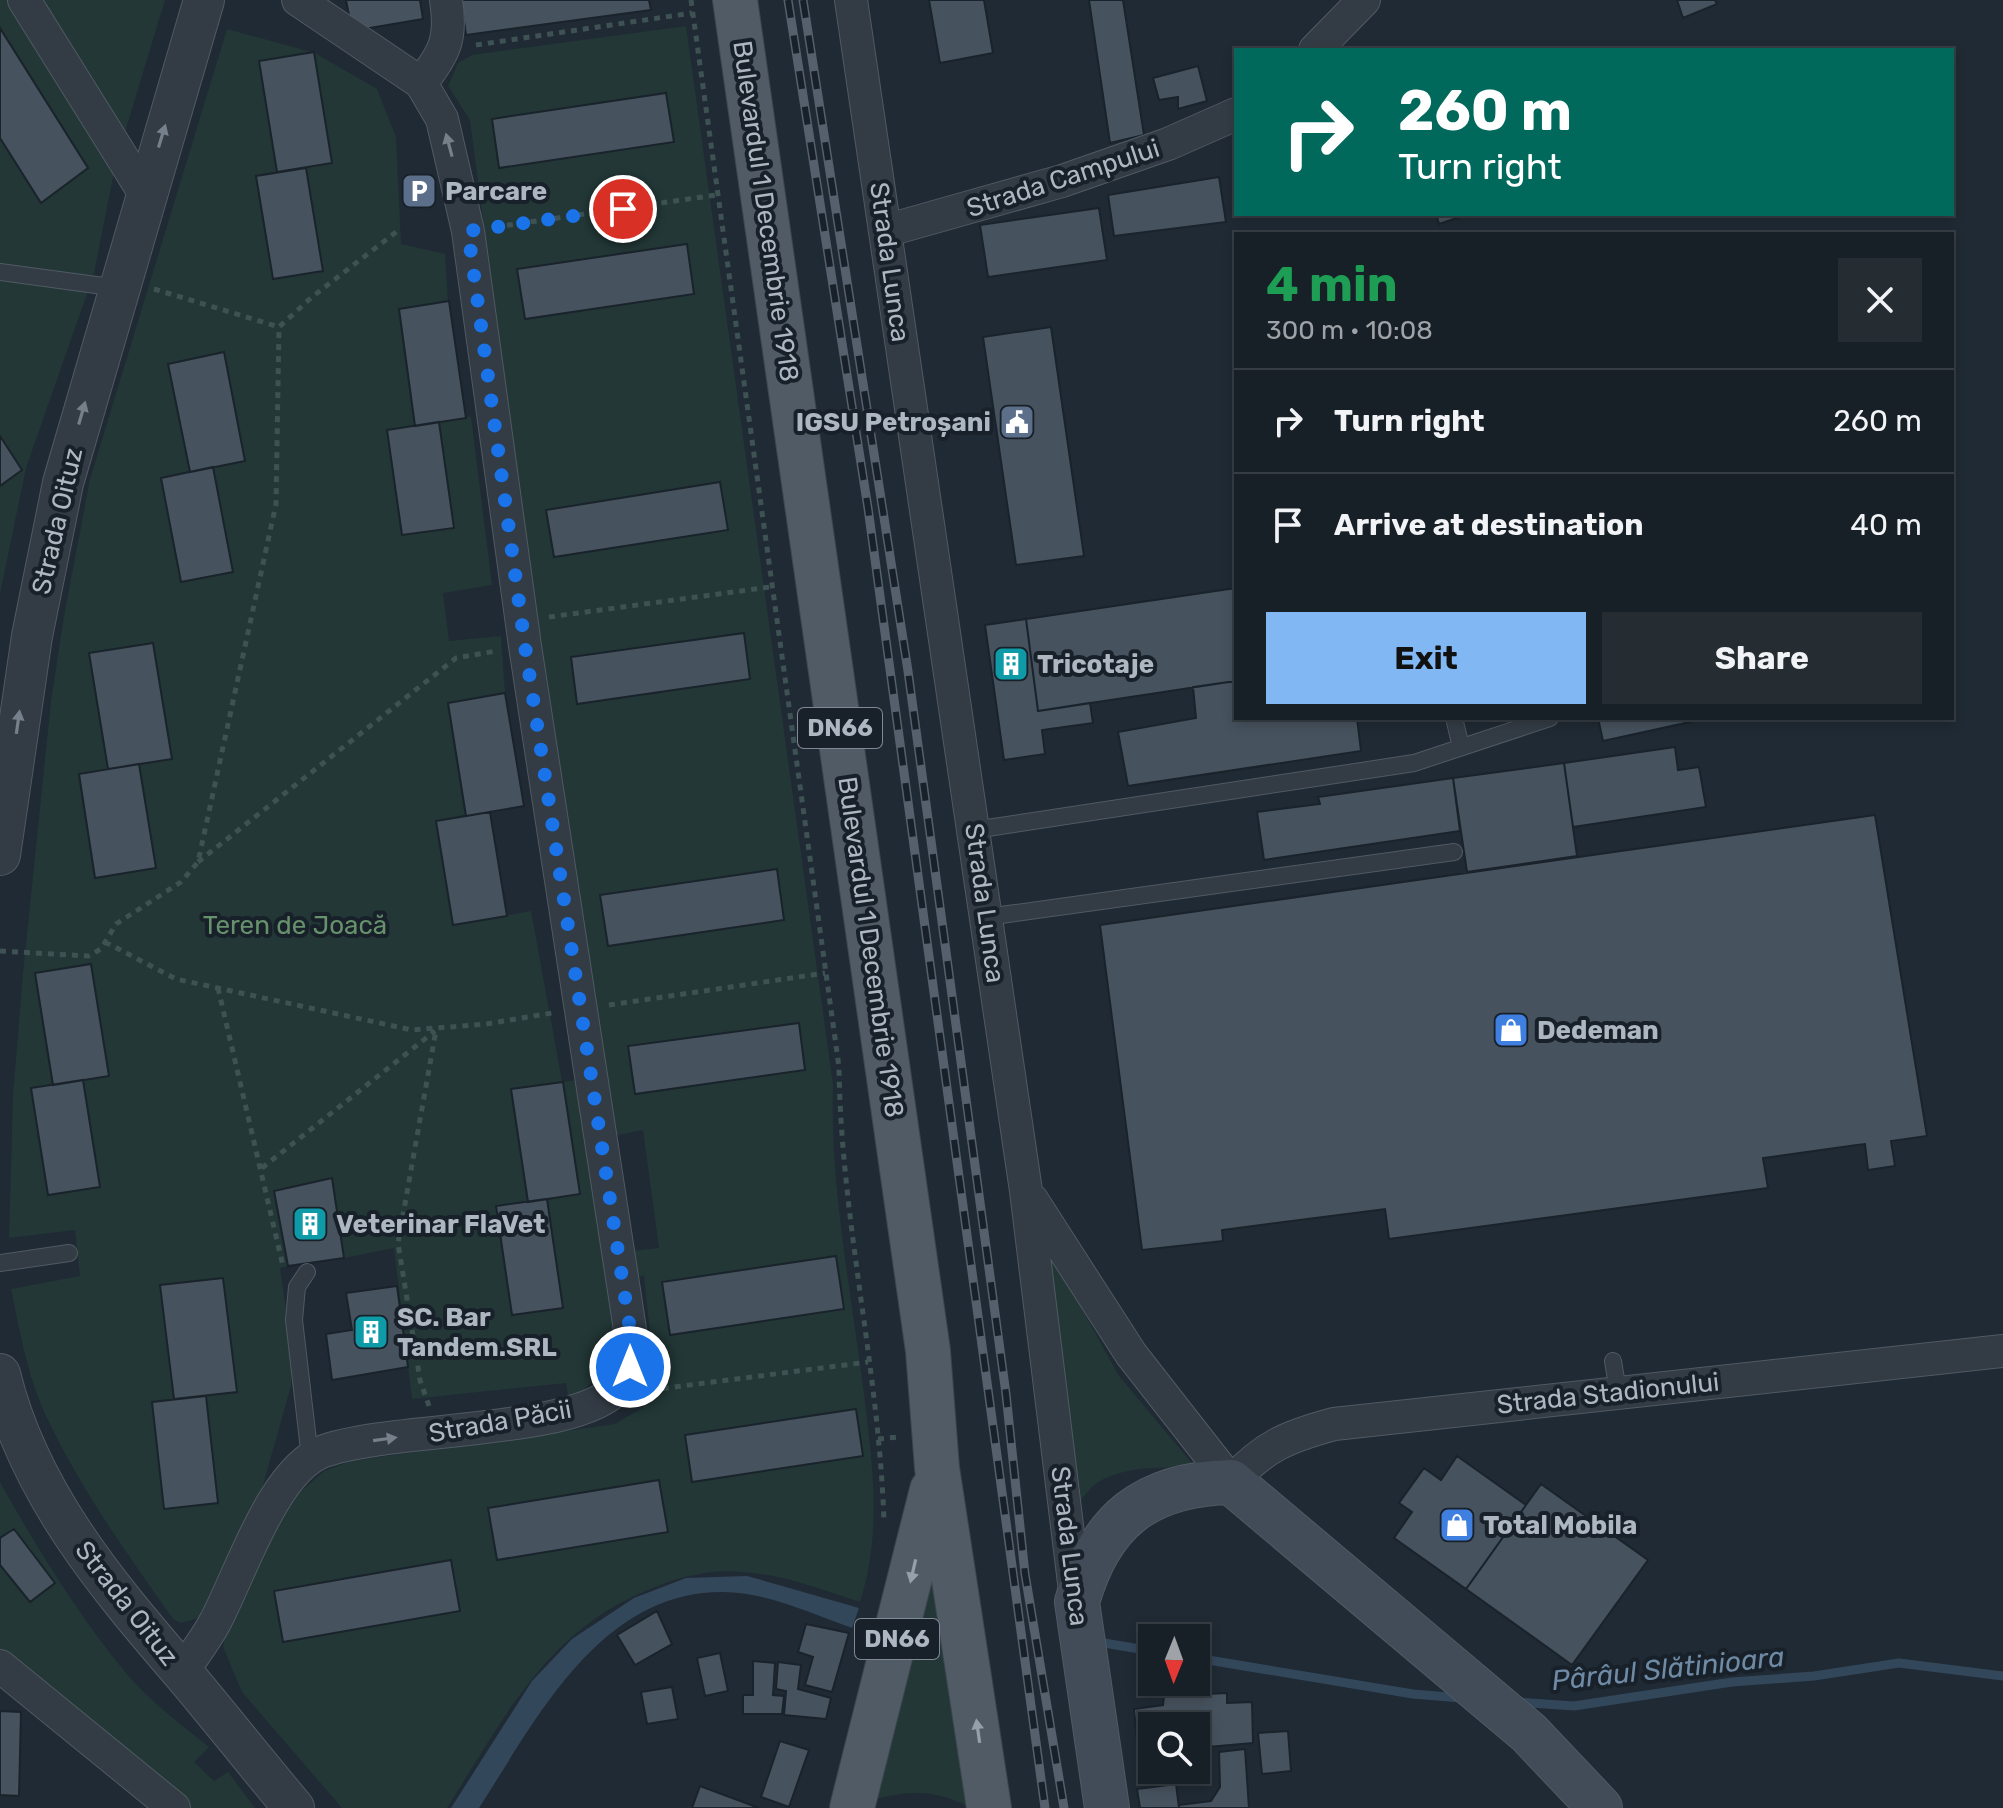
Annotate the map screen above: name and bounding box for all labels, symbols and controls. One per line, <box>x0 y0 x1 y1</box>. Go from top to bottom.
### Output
street label: Bulevardul 1 Decembrie 1918 <box>726 39 805 383</box>
text: 260 m <box>1398 78 1572 144</box>
icon: right <box>1266 80 1370 184</box>
one-way arrow <box>156 124 169 148</box>
one-way arrow <box>442 132 455 156</box>
street label: Strada Campului <box>963 133 1163 224</box>
text: Turn right <box>1398 145 1562 188</box>
parking icon: Parcare <box>400 172 438 210</box>
pin <box>589 175 657 243</box>
place label: Parcare <box>445 176 547 207</box>
street label: Strada Lunca <box>863 180 916 344</box>
icon: arrive <box>601 187 645 231</box>
text: 4 min <box>1266 256 1398 313</box>
button: close <box>1838 258 1922 342</box>
text: 300 m · 10:08 <box>1266 315 1433 346</box>
icon: right <box>1266 399 1310 443</box>
one-way arrow <box>77 400 89 425</box>
public building icon: IGSU Petroșani <box>998 403 1036 441</box>
text: Turn right <box>1334 403 1485 439</box>
text: 260 m <box>1833 403 1922 439</box>
place label: IGSU Petroșani <box>796 407 991 438</box>
street label: Strada Oituz <box>26 445 89 597</box>
icon: arrive <box>1266 503 1310 547</box>
text: Arrive at destination <box>1334 507 1644 543</box>
text: 40 m <box>1850 507 1922 543</box>
button: Exit <box>1266 612 1586 704</box>
button: Share <box>1602 612 1922 704</box>
building icon: Tricotaje <box>992 645 1030 683</box>
place label: Tricotaje <box>1037 649 1154 680</box>
road number: DN66 <box>798 708 882 748</box>
one-way arrow <box>12 709 25 734</box>
street label: Bulevardul 1 Decembrie 1918 <box>831 775 910 1119</box>
street label: Strada Lunca <box>958 821 1011 985</box>
park label: Teren de Joacă <box>203 910 387 941</box>
shop icon: Dedeman <box>1492 1011 1530 1049</box>
place label: Dedeman <box>1537 1015 1659 1046</box>
building icon: Veterinar FlaVet <box>291 1205 329 1243</box>
place label: Veterinar FlaVet <box>336 1209 545 1240</box>
place label: SC. Bar Tandem.SRL <box>397 1302 557 1363</box>
building icon: SC. Bar Tandem.SRL <box>352 1313 390 1351</box>
position arrow <box>588 1325 672 1409</box>
street label: Strada Stadionului <box>1495 1366 1721 1421</box>
street label: Strada Păcii <box>426 1394 574 1449</box>
one-way arrow <box>373 1432 398 1445</box>
street label: Strada Lunca <box>1044 1464 1095 1628</box>
shop icon: Total Mobila <box>1438 1506 1476 1544</box>
place label: Total Mobila <box>1483 1510 1637 1541</box>
street label: Strada Oituz <box>68 1535 185 1672</box>
one-way arrow <box>906 1559 919 1584</box>
road number: DN66 <box>855 1619 939 1659</box>
north arrow <box>1138 1624 1210 1696</box>
map controls <box>1138 1624 1210 1784</box>
water label: Pârâul Slătinioara <box>1550 1640 1786 1697</box>
button: search <box>1138 1712 1210 1784</box>
one-way arrow <box>971 1718 984 1743</box>

